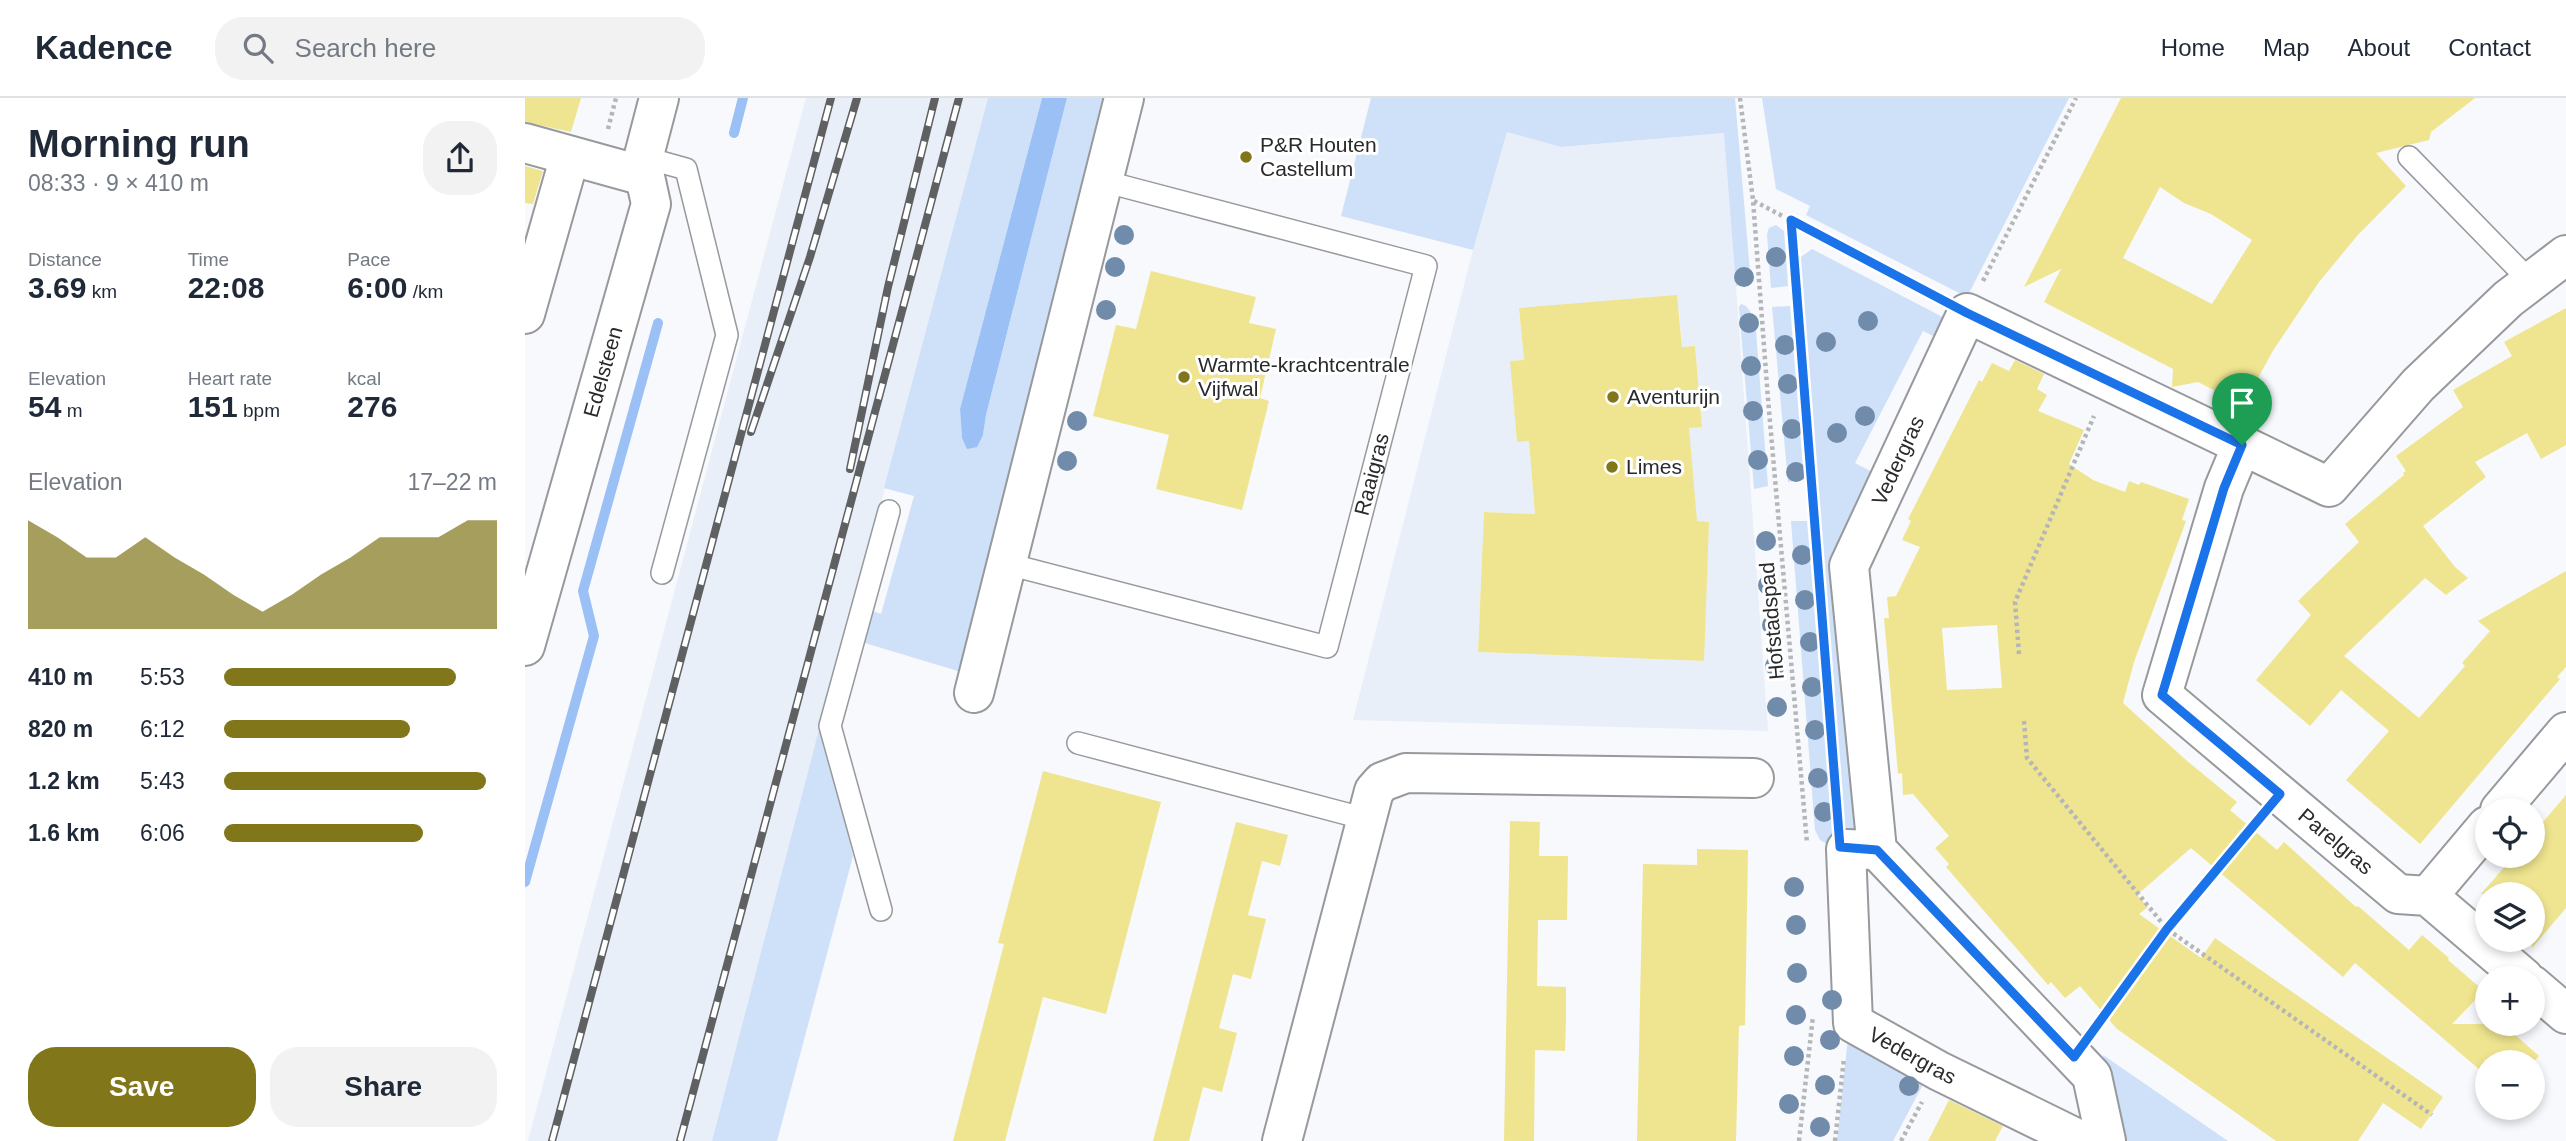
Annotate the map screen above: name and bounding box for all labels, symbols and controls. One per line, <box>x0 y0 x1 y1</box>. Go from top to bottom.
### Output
search box <box>215 17 705 80</box>
text: Kadence <box>35 29 173 66</box>
icon: search <box>239 29 277 67</box>
text: Search here <box>295 33 436 63</box>
text: Home <box>2161 34 2225 61</box>
text: Map <box>2263 34 2310 61</box>
text: About <box>2348 34 2410 61</box>
text: Contact <box>2448 34 2531 61</box>
button: share <box>423 121 497 195</box>
text: Morning run <box>28 123 250 165</box>
place label: P&R Houten Castellum <box>1260 133 1377 180</box>
marker: P&R Houten Castellum <box>1238 149 1254 165</box>
text: 08:33 · 9 × 410 m <box>28 170 209 196</box>
text: Distance <box>28 249 102 270</box>
text: Time <box>188 249 229 270</box>
text: Pace <box>347 249 391 270</box>
text: 3.69 <box>28 271 86 304</box>
text: 22:08 <box>188 271 264 304</box>
text: 6:00 <box>347 271 407 304</box>
text: km <box>86 281 117 302</box>
text: /km <box>407 281 443 302</box>
street label: Edelsteen <box>579 324 627 420</box>
place label: Warmte-krachtcentrale Vijfwal <box>1198 353 1410 400</box>
text: Elevation <box>28 368 106 389</box>
text: Heart rate <box>188 368 272 389</box>
text: kcal <box>347 368 381 389</box>
marker: Warmte-krachtcentrale Vijfwal <box>1176 369 1192 385</box>
pin <box>2212 373 2272 445</box>
icon: arrive <box>2223 384 2261 422</box>
place label: Aventurijn <box>1627 385 1720 408</box>
marker: Aventurijn <box>1605 389 1621 405</box>
text: 54 <box>28 390 61 423</box>
text: 151 <box>188 390 238 423</box>
text: 276 <box>347 390 397 423</box>
text: m <box>61 400 82 421</box>
text: bpm <box>238 400 280 421</box>
street label: Vedergras <box>1867 412 1928 509</box>
street label: Raaigras <box>1350 431 1393 518</box>
place label: Limes <box>1626 455 1682 478</box>
marker: Limes <box>1604 459 1620 475</box>
text: Elevation <box>28 469 123 495</box>
text: 17–22 m <box>407 469 497 495</box>
street label: Hofstadspad <box>1755 561 1788 681</box>
text: 410 m <box>28 664 93 690</box>
text: 5:53 <box>140 664 185 690</box>
text: 820 m <box>28 716 93 742</box>
text: 6:12 <box>140 716 185 742</box>
text: 1.2 km <box>28 768 100 794</box>
text: 5:43 <box>140 768 185 794</box>
map controls <box>2475 798 2545 1120</box>
button: locate <box>2475 798 2545 868</box>
street label: Parelgras <box>2294 803 2378 879</box>
text: 1.6 km <box>28 820 100 846</box>
text: 6:06 <box>140 820 185 846</box>
button: layers <box>2475 882 2545 952</box>
button: + <box>2475 966 2545 1036</box>
street label: Vedergras <box>1865 1022 1960 1088</box>
button: Save <box>28 1047 256 1127</box>
button: Share <box>270 1047 497 1127</box>
button: − <box>2475 1050 2545 1120</box>

